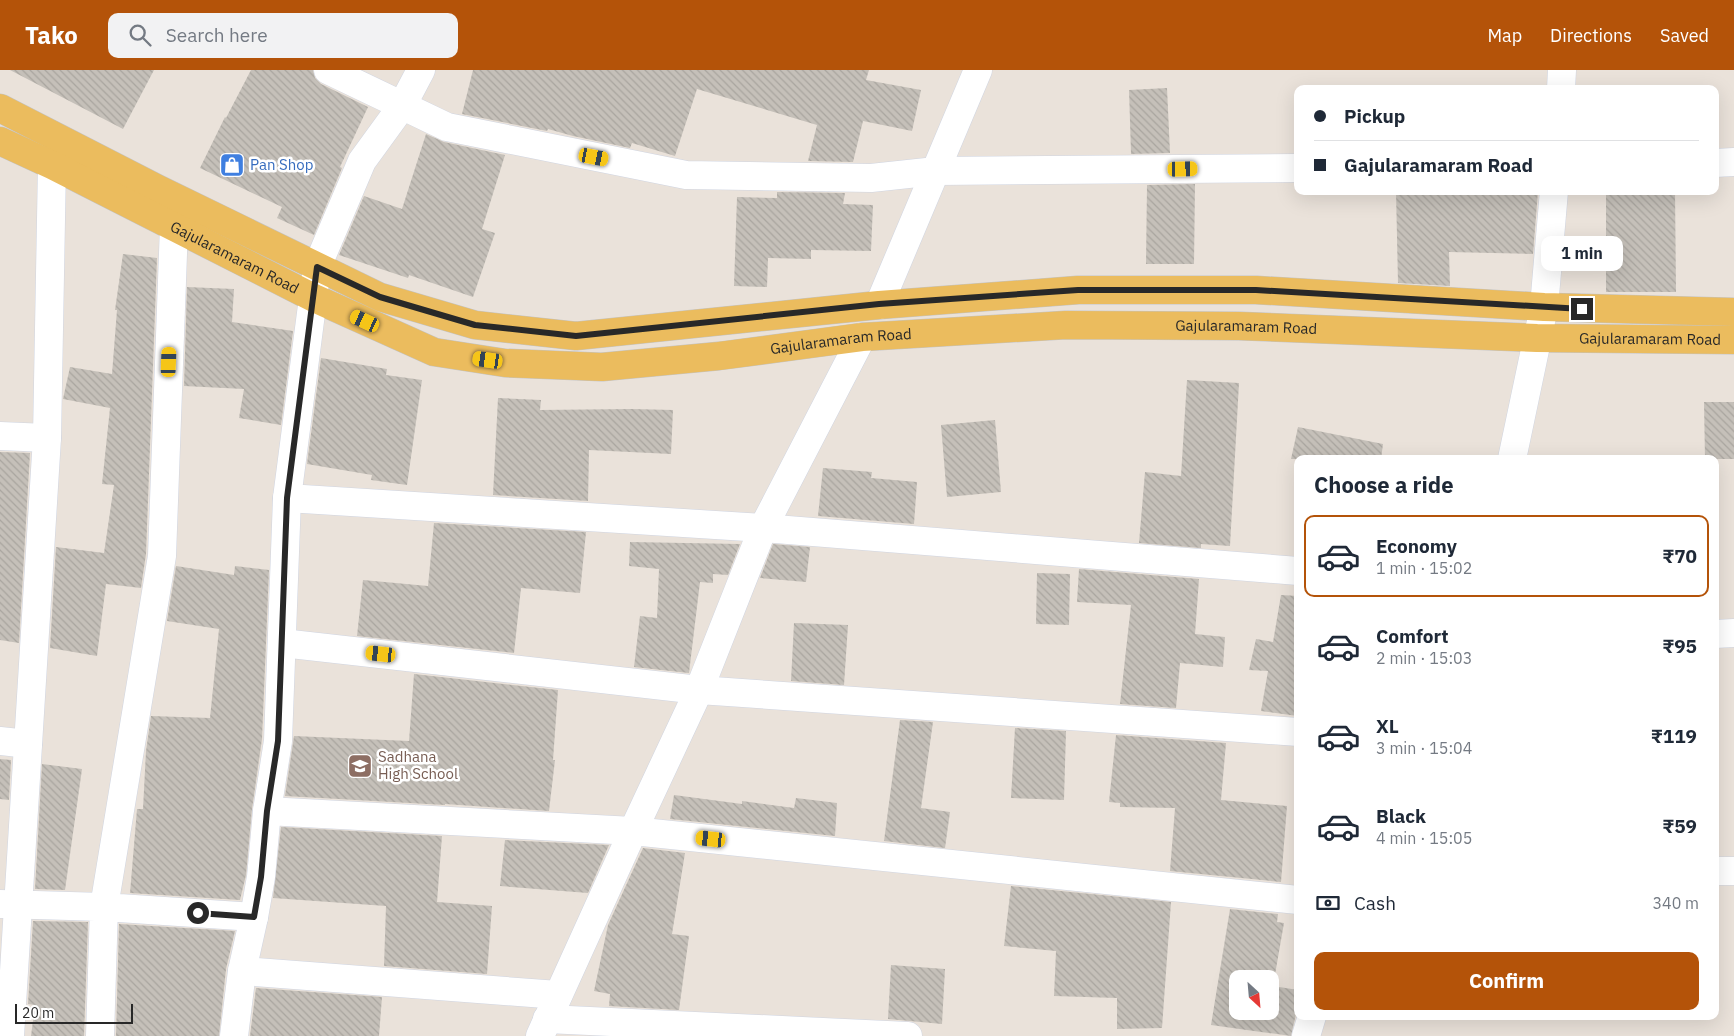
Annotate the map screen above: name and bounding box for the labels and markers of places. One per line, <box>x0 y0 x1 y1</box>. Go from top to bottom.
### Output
shop icon: Pan Shop <box>219 152 245 178</box>
place label: Pan Shop <box>250 155 313 174</box>
place label: Sadhana High School <box>378 747 458 783</box>
school or university icon: Sadhana High School <box>347 753 373 779</box>

